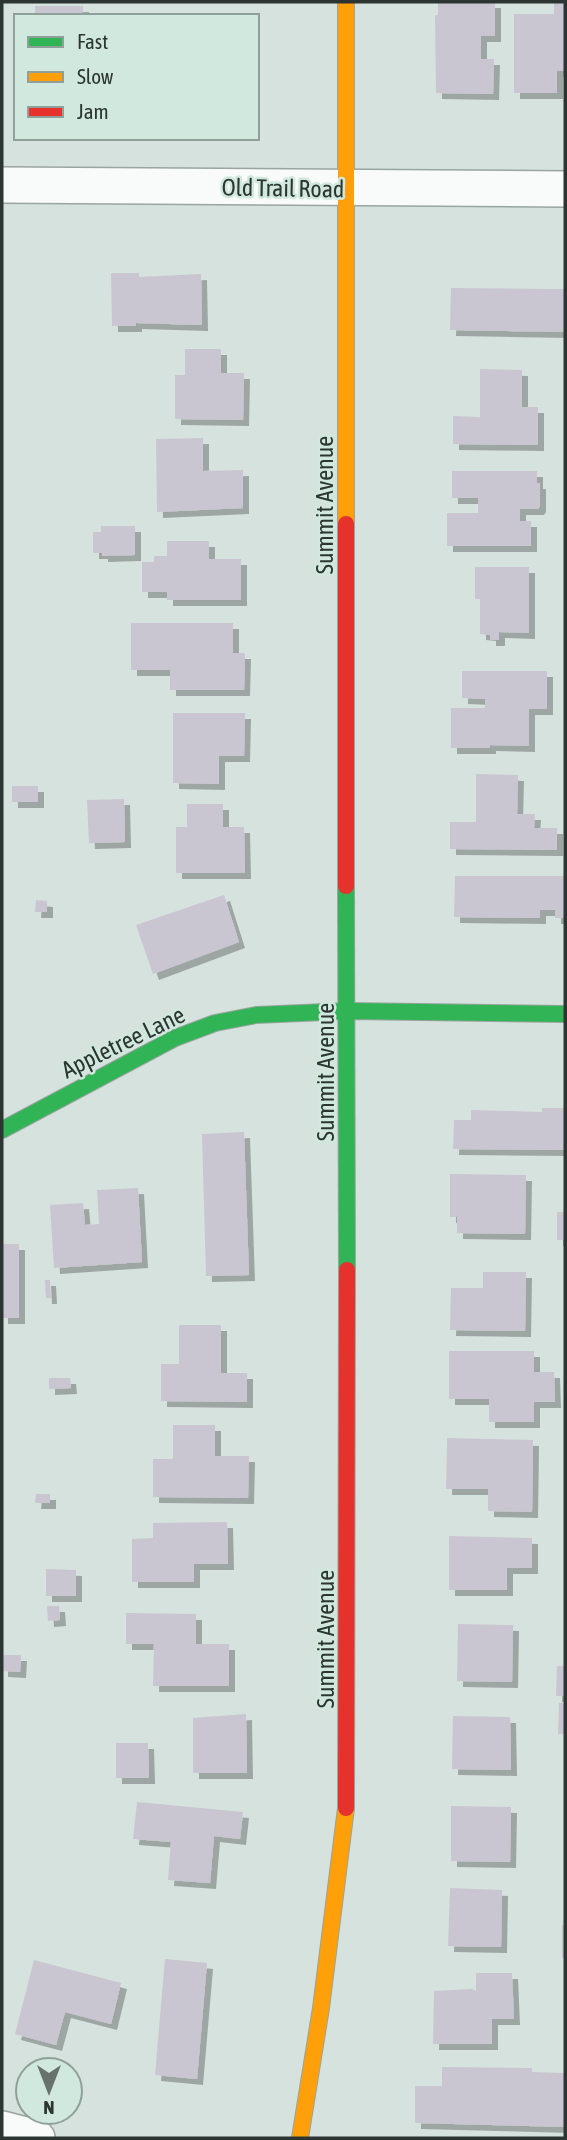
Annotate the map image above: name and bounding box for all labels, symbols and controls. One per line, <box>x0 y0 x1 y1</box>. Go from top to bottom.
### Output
legend <box>14 14 259 140</box>
text: Fast <box>77 29 108 53</box>
text: Slow <box>77 64 114 88</box>
text: Jam <box>77 99 109 123</box>
street label: Old Trail Road <box>221 173 345 203</box>
street label: Summit Avenue <box>311 436 338 574</box>
street label: Appletree Lane <box>57 1001 189 1083</box>
street label: Summit Avenue <box>312 1003 339 1141</box>
street label: Summit Avenue <box>312 1570 339 1708</box>
north arrow <box>14 2056 84 2126</box>
text: N <box>43 2097 55 2119</box>

